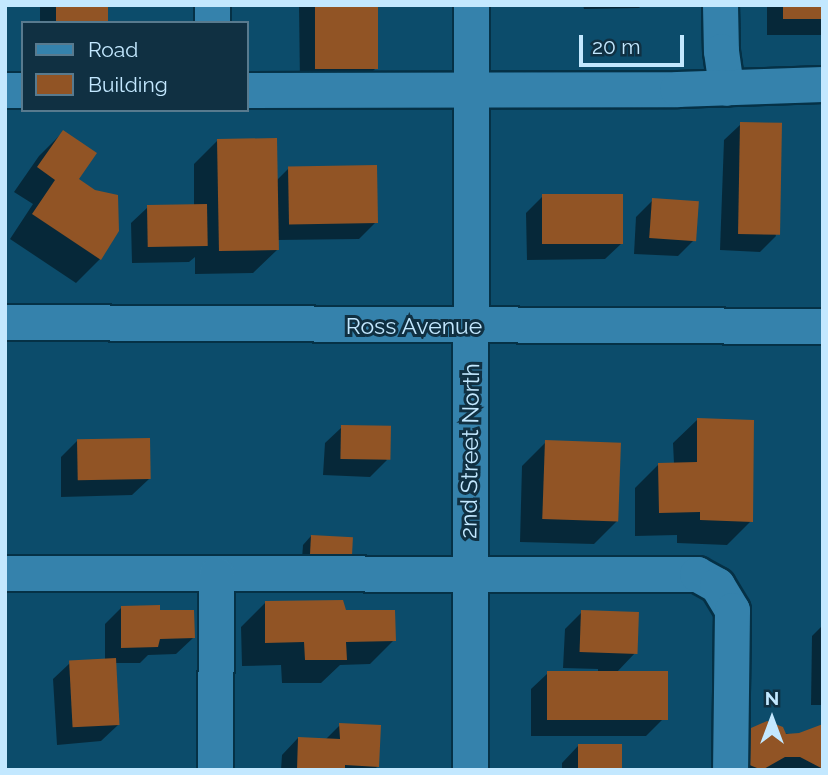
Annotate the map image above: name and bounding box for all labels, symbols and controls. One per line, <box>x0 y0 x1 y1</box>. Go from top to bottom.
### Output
legend <box>21 21 248 112</box>
scale bar <box>583 21 688 65</box>
text: 20 m <box>592 34 640 59</box>
text: Road <box>88 37 138 62</box>
text: Building <box>88 72 168 97</box>
street label: Ross Avenue <box>345 312 483 340</box>
street label: 2nd Street North <box>455 363 485 539</box>
north arrow <box>737 684 807 754</box>
text: N <box>765 687 779 709</box>

